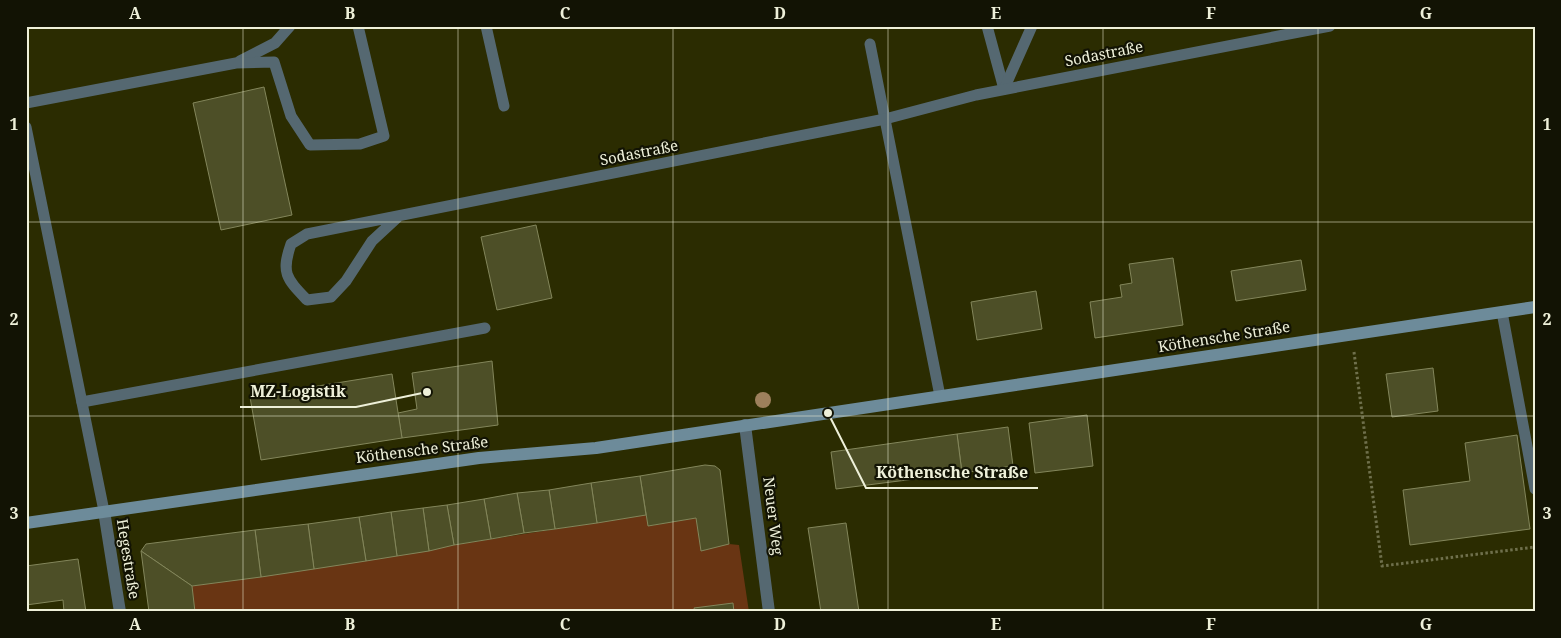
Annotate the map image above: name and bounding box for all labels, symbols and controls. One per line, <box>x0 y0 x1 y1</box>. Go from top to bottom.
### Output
text: A <box>129 2 142 24</box>
text: B <box>345 2 356 24</box>
text: C <box>560 2 571 24</box>
text: D <box>774 2 786 24</box>
text: E <box>991 2 1001 24</box>
text: F <box>1206 2 1216 24</box>
text: G <box>1420 2 1432 24</box>
street label: Sodastraße <box>1063 36 1145 70</box>
text: 1 <box>9 113 19 135</box>
text: 1 <box>1542 113 1552 135</box>
street label: Sodastraße <box>598 135 680 169</box>
text: 2 <box>9 308 19 330</box>
text: 2 <box>1542 308 1552 330</box>
street label: Köthensche Straße <box>1156 316 1291 356</box>
callout: MZ-Logistik <box>240 376 356 407</box>
text: MZ-Logistik <box>250 380 347 402</box>
street label: Köthensche Straße <box>354 431 489 467</box>
callout: Köthensche Straße <box>866 457 1038 488</box>
text: Köthensche Straße <box>876 461 1028 483</box>
street label: Neuer Weg <box>759 476 789 556</box>
text: 3 <box>9 502 19 524</box>
text: 3 <box>1542 502 1552 524</box>
street label: Hegestraße <box>113 517 145 600</box>
text: A <box>129 613 142 635</box>
text: B <box>345 613 356 635</box>
text: C <box>560 613 571 635</box>
text: D <box>774 613 786 635</box>
text: E <box>991 613 1001 635</box>
text: F <box>1206 613 1216 635</box>
text: G <box>1420 613 1432 635</box>

